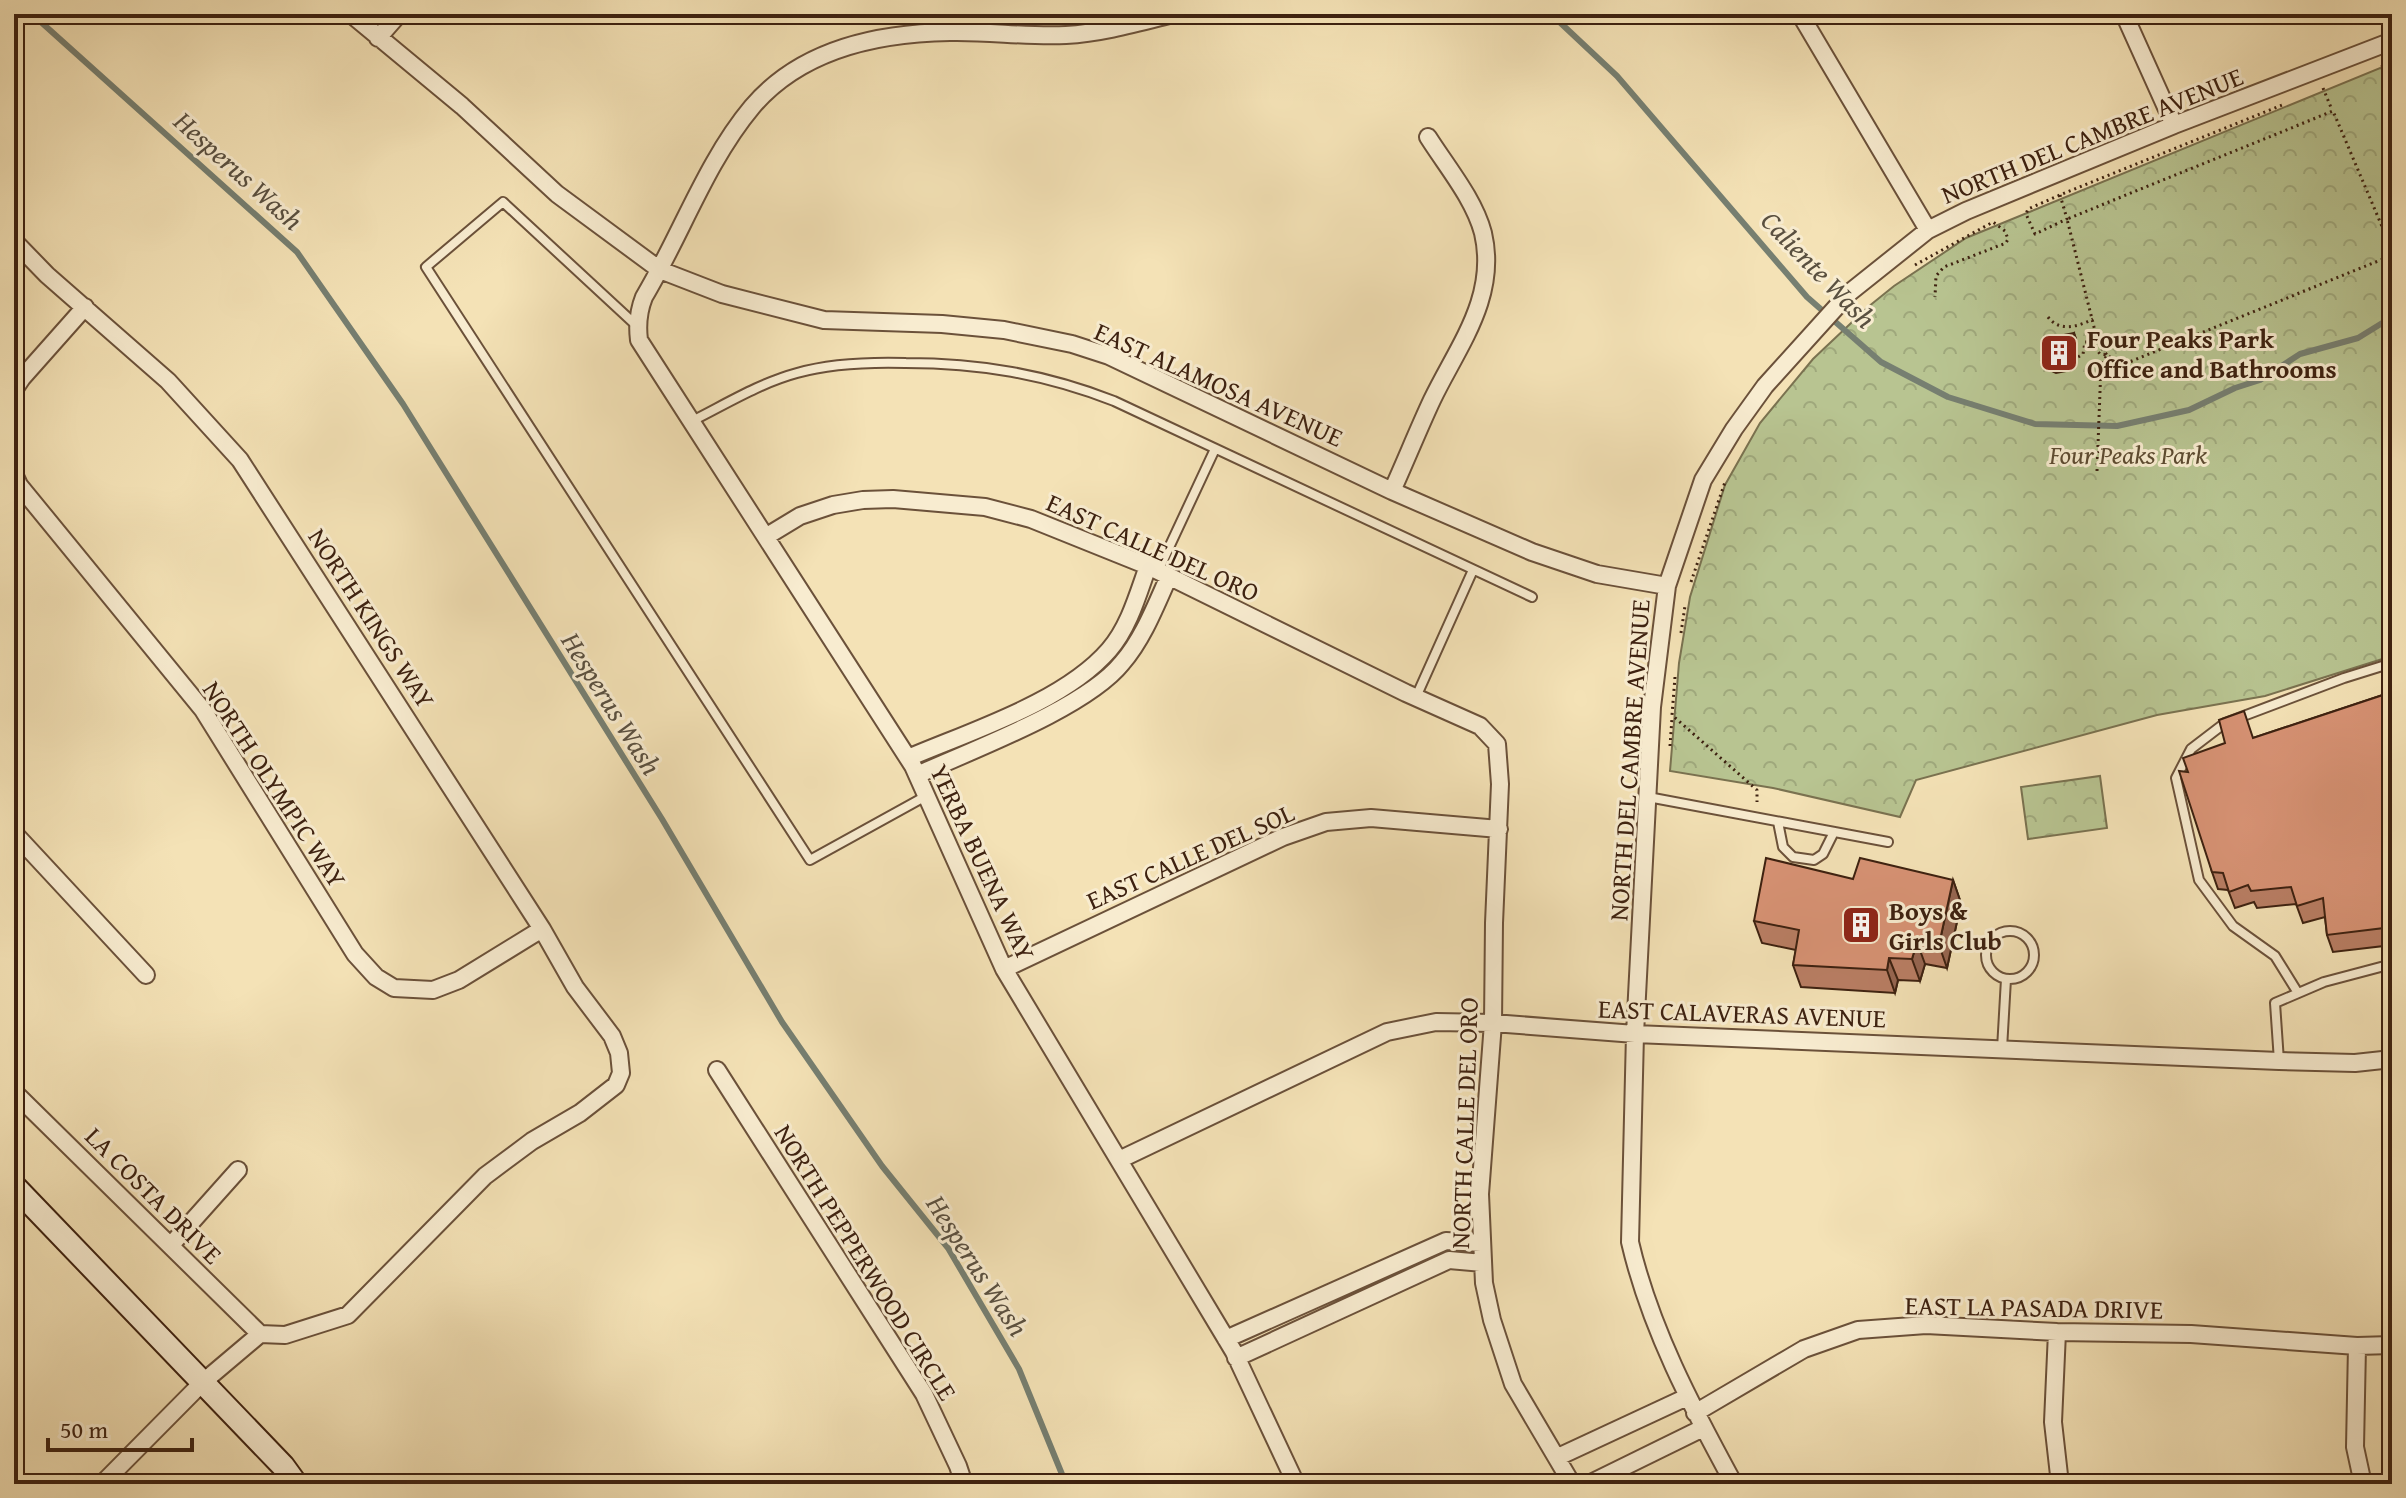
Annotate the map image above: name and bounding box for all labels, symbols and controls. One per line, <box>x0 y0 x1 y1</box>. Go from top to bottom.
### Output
street label: NORTH DEL CAMBRE AVENUE <box>1935 57 2249 213</box>
water label: Hesperus Wash <box>164 100 313 239</box>
water label: Caliente Wash <box>1752 201 1886 337</box>
street label: EAST ALAMOSA AVENUE <box>1088 312 1350 456</box>
place label: Four Peaks Park Office and Bathrooms <box>2087 319 2337 388</box>
building icon: Four Peaks Park Office and Bathrooms <box>2038 332 2080 374</box>
park label: Four Peaks Park <box>2048 435 2207 474</box>
street label: EAST CALLE DEL ORO <box>1040 483 1266 611</box>
street label: NORTH KINGS WAY <box>299 520 445 716</box>
street label: NORTH DEL CAMBRE AVENUE <box>1598 598 1660 922</box>
water label: Hesperus Wash <box>551 623 672 782</box>
street label: NORTH OLYMPIC WAY <box>193 673 357 895</box>
street label: YERBA BUENA WAY <box>920 757 1046 967</box>
street label: EAST CALLE DEL SOL <box>1080 793 1300 919</box>
place label: Boys & Girls Club <box>1889 891 2002 960</box>
building icon: Boys & Girls Club <box>1840 904 1882 946</box>
street label: EAST CALAVERAS AVENUE <box>1597 988 1887 1038</box>
street label: NORTH CALLE DEL ORO <box>1440 996 1488 1250</box>
street label: NORTH PEPPERWOOD CIRCLE <box>765 1116 967 1408</box>
street label: LA COSTA DRIVE <box>76 1117 232 1273</box>
water label: Hesperus Wash <box>916 1185 1039 1344</box>
street label: EAST LA PASADA DRIVE <box>1905 1285 2163 1329</box>
scale bar <box>48 1402 192 1452</box>
text: 50 m <box>60 1412 108 1447</box>

